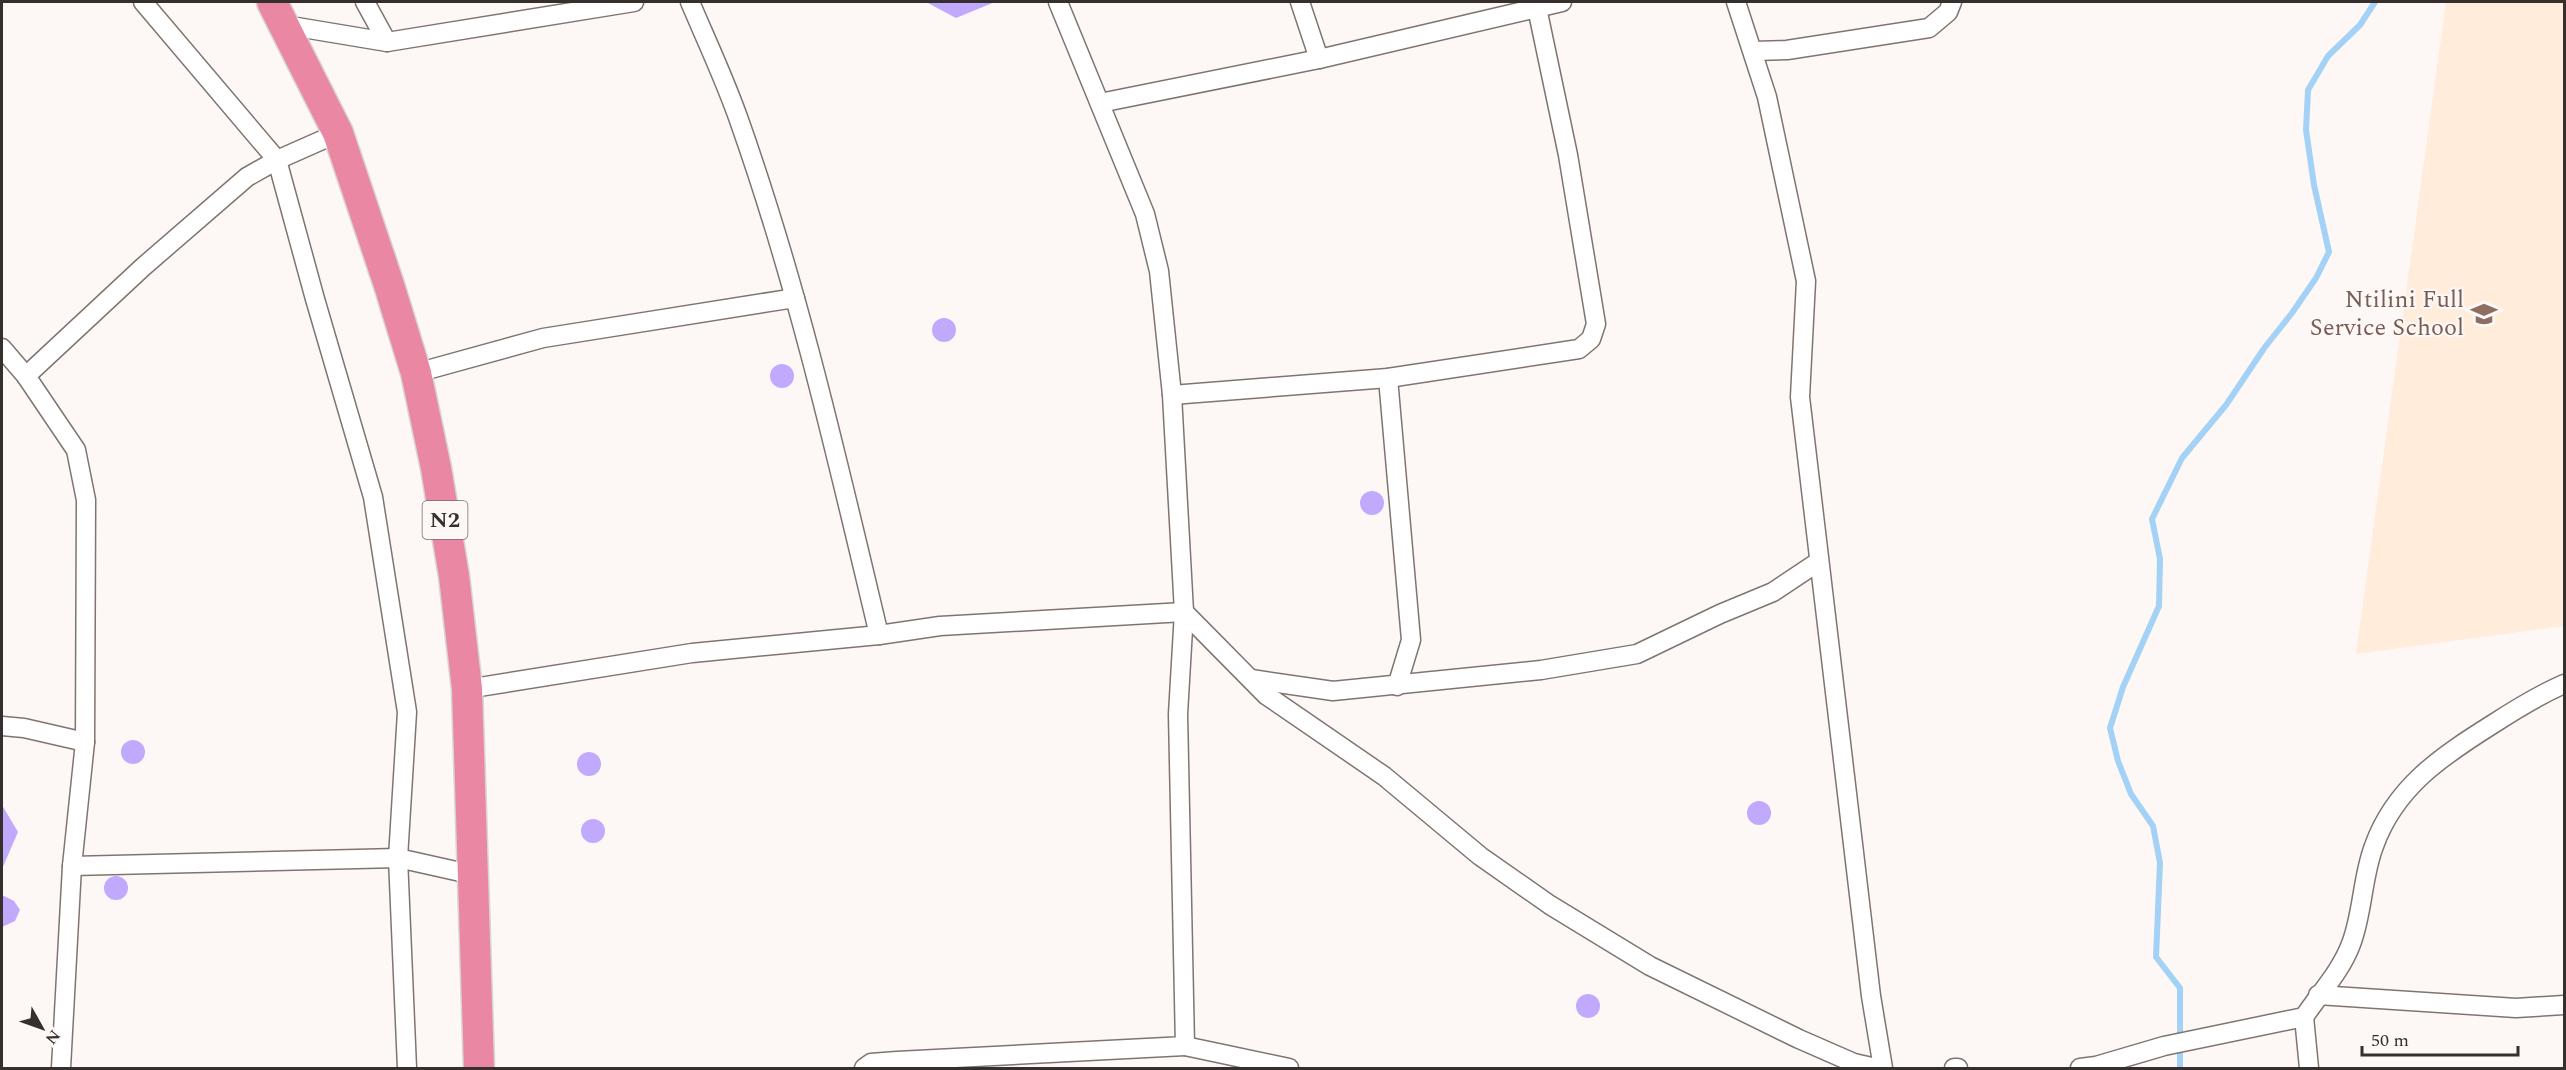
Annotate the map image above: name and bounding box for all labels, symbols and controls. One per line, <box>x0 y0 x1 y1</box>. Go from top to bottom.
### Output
place label: Ntilini Full Service School <box>2310 282 2464 346</box>
school or university icon: Ntilini Full Service School <box>2469 299 2499 329</box>
road number: N2 <box>422 501 468 539</box>
north arrow <box>12 998 72 1058</box>
scale bar <box>2362 1019 2518 1057</box>
text: N <box>39 1024 66 1050</box>
text: 50 m <box>2371 1027 2409 1054</box>

